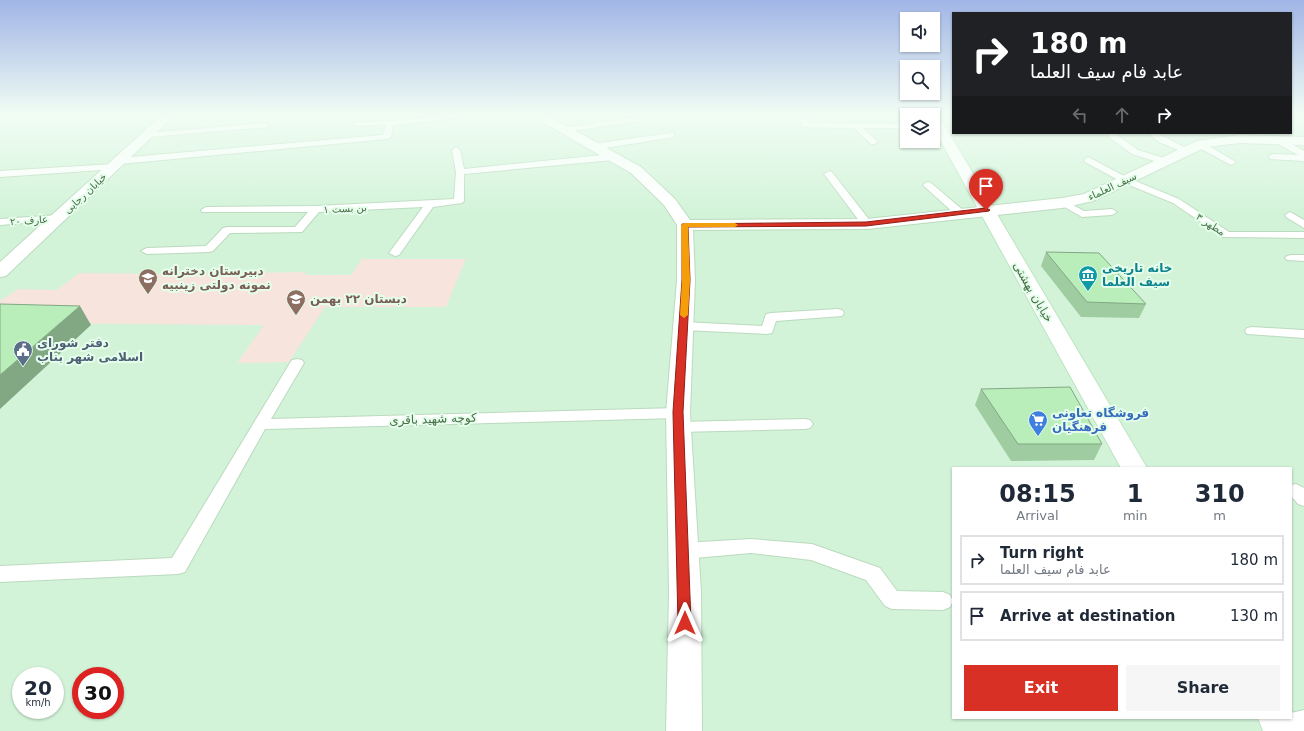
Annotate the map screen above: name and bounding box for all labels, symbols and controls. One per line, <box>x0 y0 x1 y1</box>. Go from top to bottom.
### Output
map controls <box>900 12 940 148</box>
button: sound <box>900 12 940 52</box>
text: 180 m <box>1030 27 1127 60</box>
icon: right <box>964 28 1016 80</box>
button: search <box>900 60 940 100</box>
text: عابد فام سیف العلما <box>1030 61 1183 82</box>
icon: left <box>1069 104 1091 126</box>
icon: ahead <box>1111 104 1133 126</box>
icon: right <box>1153 104 1175 126</box>
button: layers <box>900 108 940 148</box>
pin <box>969 169 1003 210</box>
street label: سیف العلماء <box>1086 170 1138 203</box>
street label: خیابان رجایی <box>62 171 109 216</box>
icon: arrive <box>975 175 997 197</box>
street label: بن بست ۱ <box>323 202 367 215</box>
street label: مطهر ۳ <box>1194 211 1227 239</box>
street label: عارف ۲۰ <box>10 214 48 227</box>
street label: خیابان بهشتی <box>1010 259 1056 325</box>
place label: خانه تاریخی سیف العلما <box>1102 261 1172 289</box>
place label: دبیرستان دخترانه نمونه دولتی زینبیه <box>162 264 271 293</box>
museum icon: خانه تاریخی سیف العلما <box>1077 264 1099 292</box>
school or university icon: دبیرستان دخترانه نمونه دولتی زینبیه <box>137 267 159 295</box>
school or university icon: دبستان ۲۲ بهمن <box>285 288 307 316</box>
place label: دبستان ۲۲ بهمن <box>310 292 407 306</box>
place label: دفتر شورای اسلامی شهر بناب <box>37 336 143 364</box>
public building icon: دفتر شورای اسلامی شهر بناب <box>12 339 34 367</box>
place label: فروشگاه تعاونی فرهنگیان <box>1052 406 1149 434</box>
supermarket icon: فروشگاه تعاونی فرهنگیان <box>1027 409 1049 437</box>
street label: کوچه شهید باقری <box>389 410 477 429</box>
text: 08:15 <box>999 480 1076 508</box>
text: 1 <box>1127 480 1143 508</box>
text: 310 <box>1195 480 1245 508</box>
text: Arrival <box>1016 508 1059 523</box>
text: min <box>1123 508 1147 523</box>
text: m <box>1213 508 1226 523</box>
text: Turn right <box>1000 544 1084 562</box>
icon: right <box>966 549 988 571</box>
text: 180 m <box>1230 551 1278 569</box>
text: عابد فام سیف العلما <box>1000 562 1111 577</box>
position arrow <box>664 602 706 644</box>
icon: arrive <box>966 605 988 627</box>
text: Arrive at destination <box>1000 607 1175 625</box>
text: 130 m <box>1230 607 1278 625</box>
button: Exit <box>964 665 1118 711</box>
button: Share <box>1126 665 1280 711</box>
speed limit sign: 30 <box>72 667 124 719</box>
text: 20 <box>24 676 52 700</box>
text: km/h <box>25 697 51 708</box>

